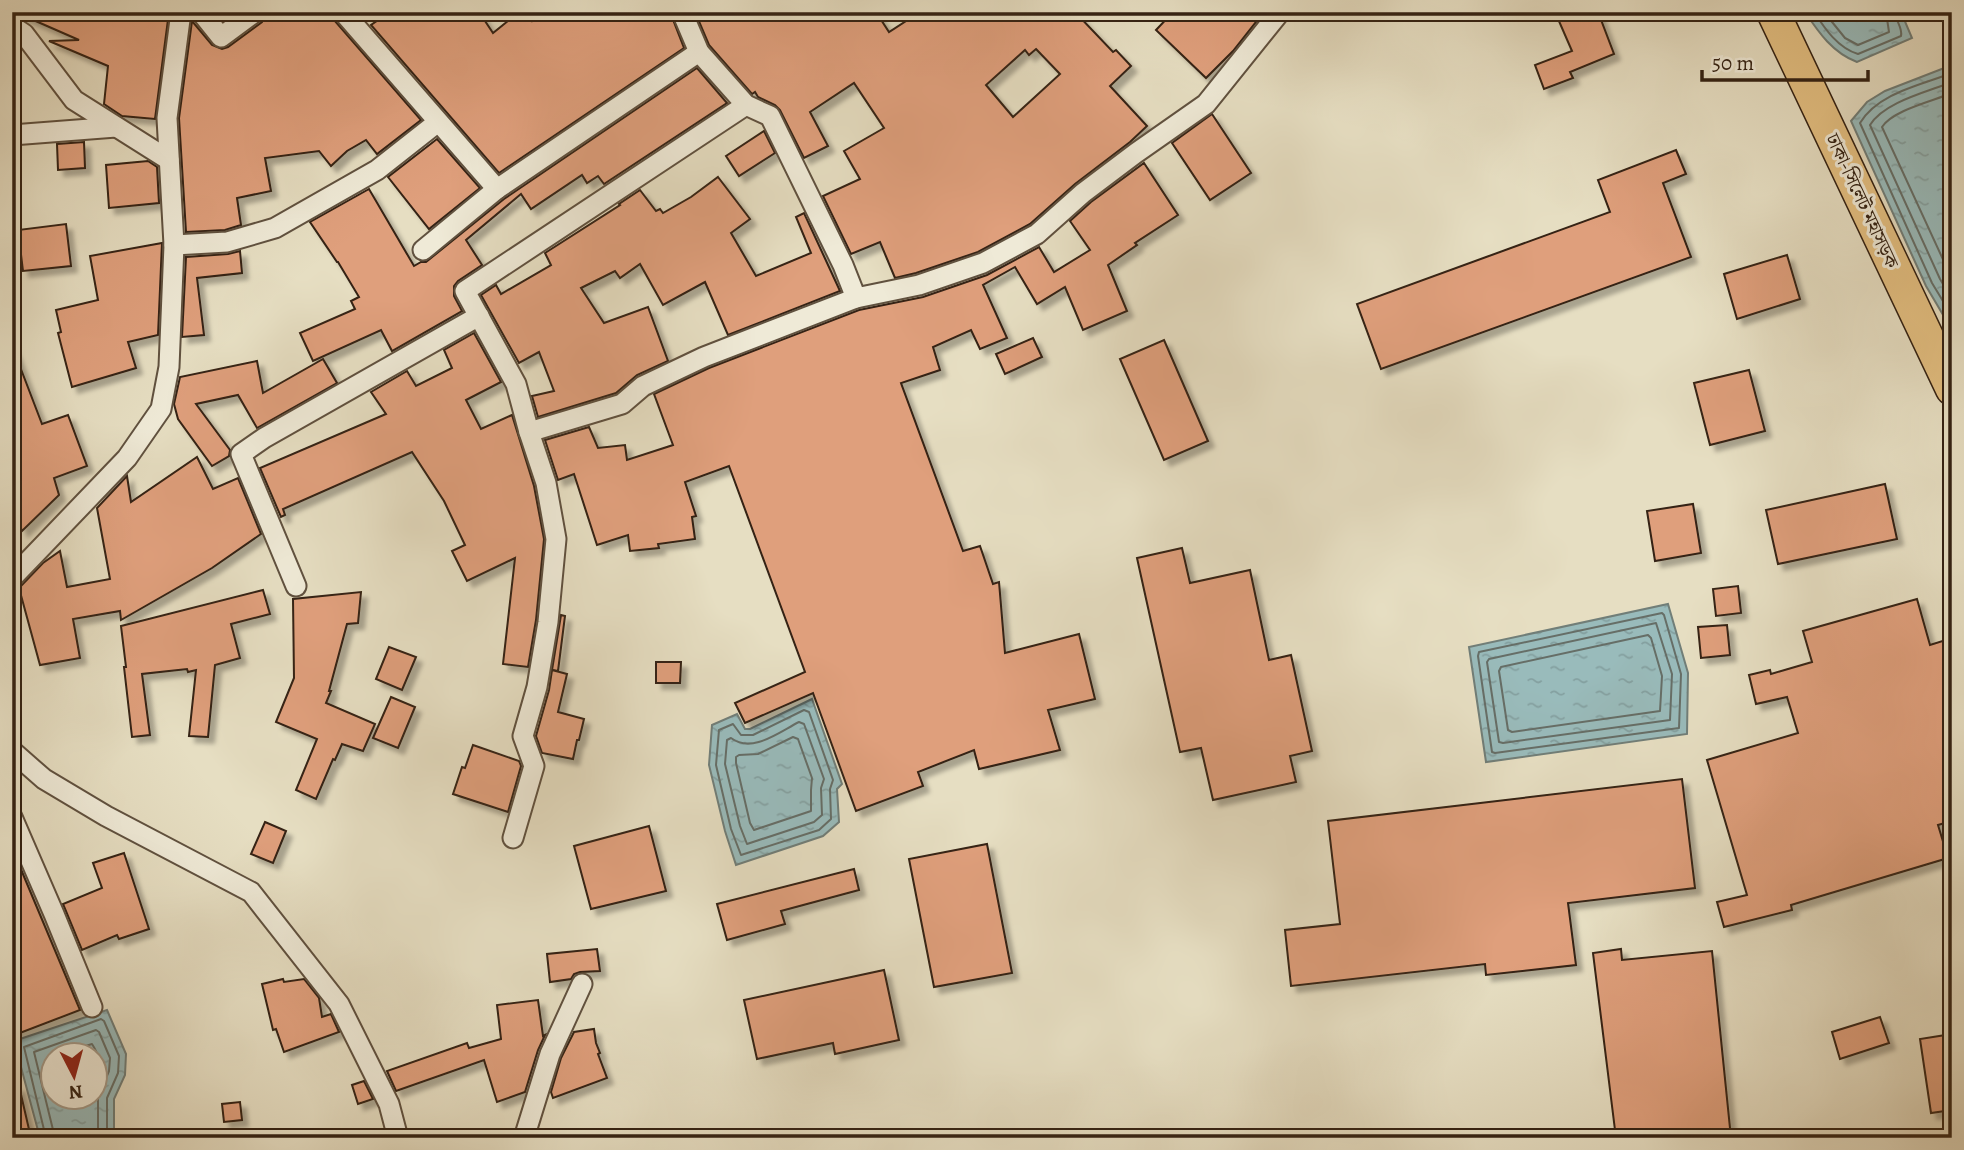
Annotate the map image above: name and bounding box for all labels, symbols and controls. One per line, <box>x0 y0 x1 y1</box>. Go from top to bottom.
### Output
scale bar <box>1702 38 1868 82</box>
text: 50 m <box>1712 49 1754 77</box>
street label: ঢাকা-সিলেট মহাসড়ক <box>1819 129 1905 273</box>
north arrow <box>38 1042 108 1112</box>
text: N <box>67 1078 84 1106</box>

